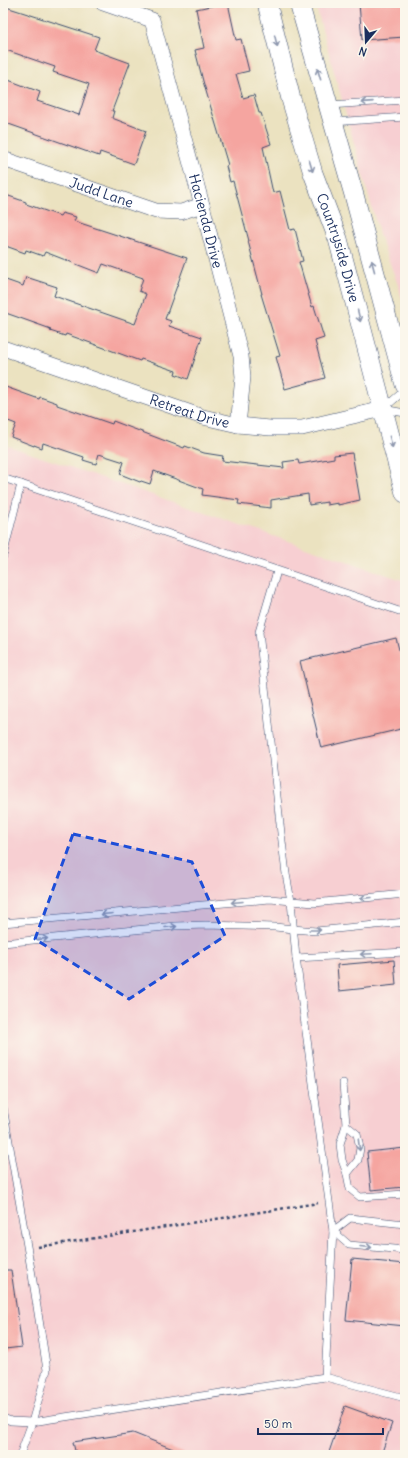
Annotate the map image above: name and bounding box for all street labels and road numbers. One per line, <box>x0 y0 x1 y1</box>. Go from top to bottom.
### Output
street label: Hacienda Drive <box>185 172 227 270</box>
street label: Judd Lane <box>67 173 136 212</box>
street label: Countryside Drive <box>312 191 363 304</box>
street label: Retreat Drive <box>147 390 231 432</box>

